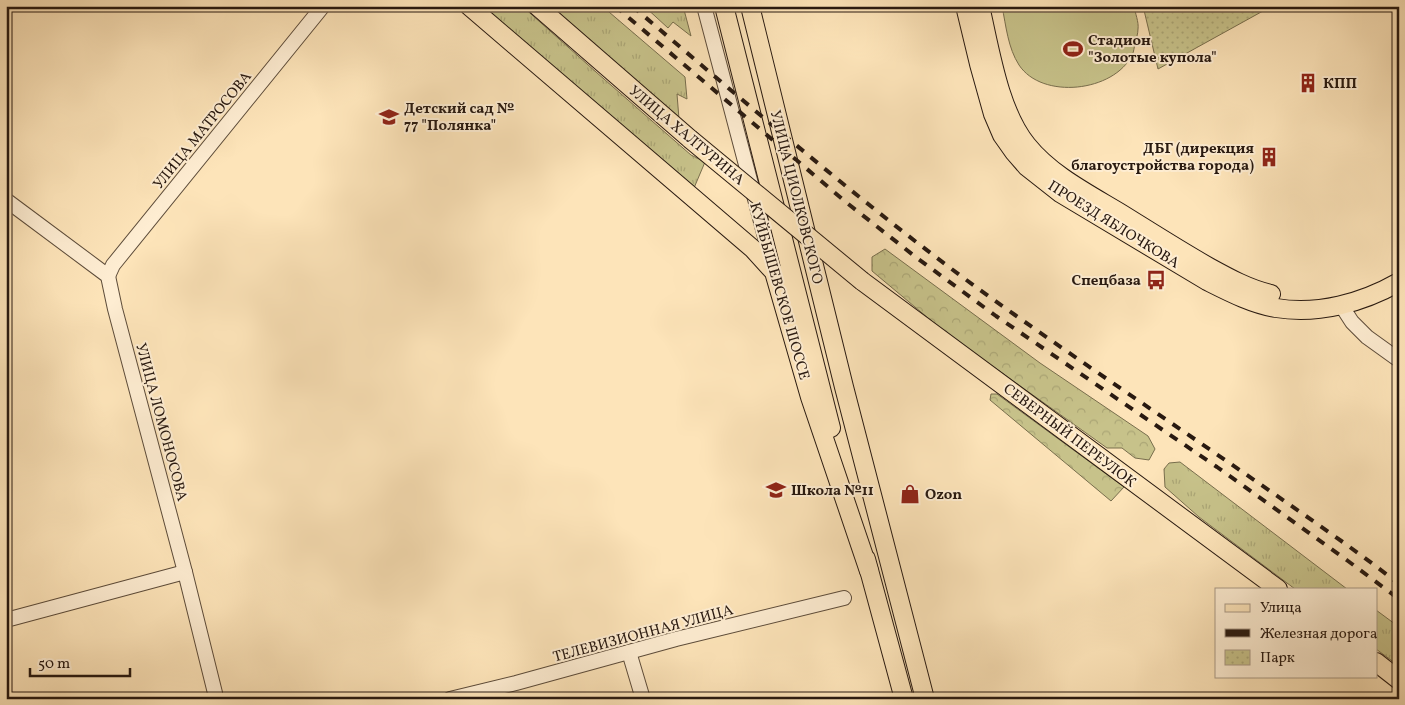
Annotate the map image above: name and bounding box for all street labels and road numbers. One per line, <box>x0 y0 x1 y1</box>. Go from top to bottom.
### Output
street label: УЛИЦА МАТРОСОВА <box>149 67 258 194</box>
street label: УЛИЦА ХАЛТУРИНА <box>624 81 749 191</box>
street label: УЛИЦА ЦИОЛКОВСКОГО <box>764 108 827 287</box>
street label: ПРОЕЗД ЯБЛОЧКОВА <box>1043 176 1183 275</box>
street label: КУЙБЫШЕВСКОЕ ШОССЕ <box>743 200 814 383</box>
street label: УЛИЦА ЛОМОНОСОВА <box>129 341 192 504</box>
street label: СЕВЕРНЫЙ ПЕРЕУЛОК <box>998 379 1140 493</box>
street label: ТЕЛЕВИЗИОННАЯ УЛИЦА <box>551 600 736 669</box>

